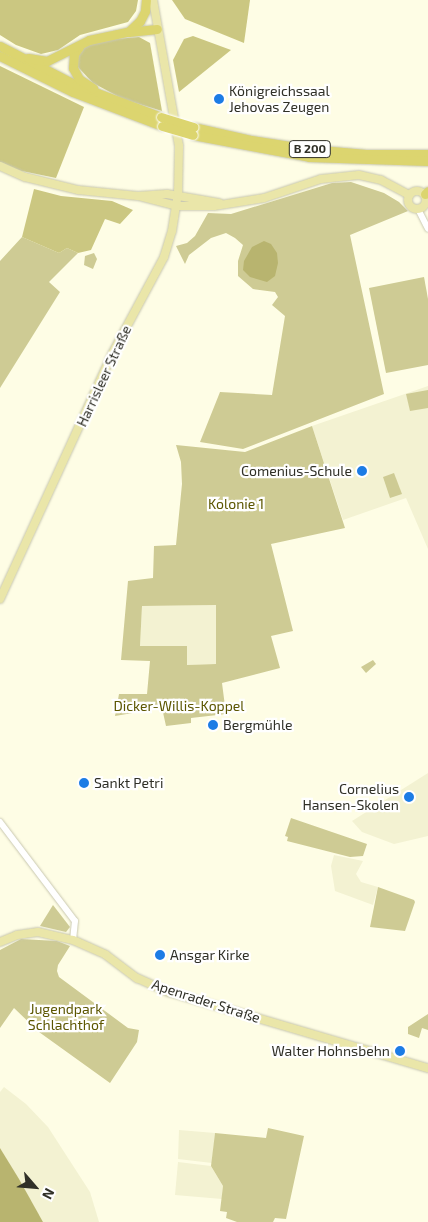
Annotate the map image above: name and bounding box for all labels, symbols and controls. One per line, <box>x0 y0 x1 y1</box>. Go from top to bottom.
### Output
place label: Königreichssaal Jehovas Zeugen <box>229 83 330 115</box>
marker: Königreichssaal Jehovas Zeugen <box>213 93 225 105</box>
road number: B 200 <box>289 140 331 158</box>
street label: Harrisleer Straße <box>73 323 135 429</box>
place label: Comenius-Schule <box>241 463 352 479</box>
marker: Comenius-Schule <box>356 465 368 477</box>
park label: Kolonie 1 <box>208 496 264 512</box>
park label: Dicker-Willis-Koppel <box>113 698 245 714</box>
place label: Bergmühle <box>223 717 293 733</box>
marker: Bergmühle <box>207 719 219 731</box>
place label: Sankt Petri <box>94 775 163 791</box>
marker: Sankt Petri <box>78 777 90 789</box>
place label: Cornelius Hansen-Skolen <box>302 781 399 814</box>
marker: Cornelius Hansen-Skolen <box>403 791 415 803</box>
place label: Ansgar Kirke <box>170 947 250 963</box>
marker: Ansgar Kirke <box>154 949 166 961</box>
street label: Apenrader Straße <box>149 975 263 1027</box>
park label: Jugendpark Schlachthof <box>28 1001 104 1034</box>
place label: Walter Hohnsbehn <box>271 1043 390 1059</box>
marker: Walter Hohnsbehn <box>394 1045 406 1057</box>
north arrow <box>10 1162 60 1212</box>
text: N <box>39 1186 59 1202</box>

